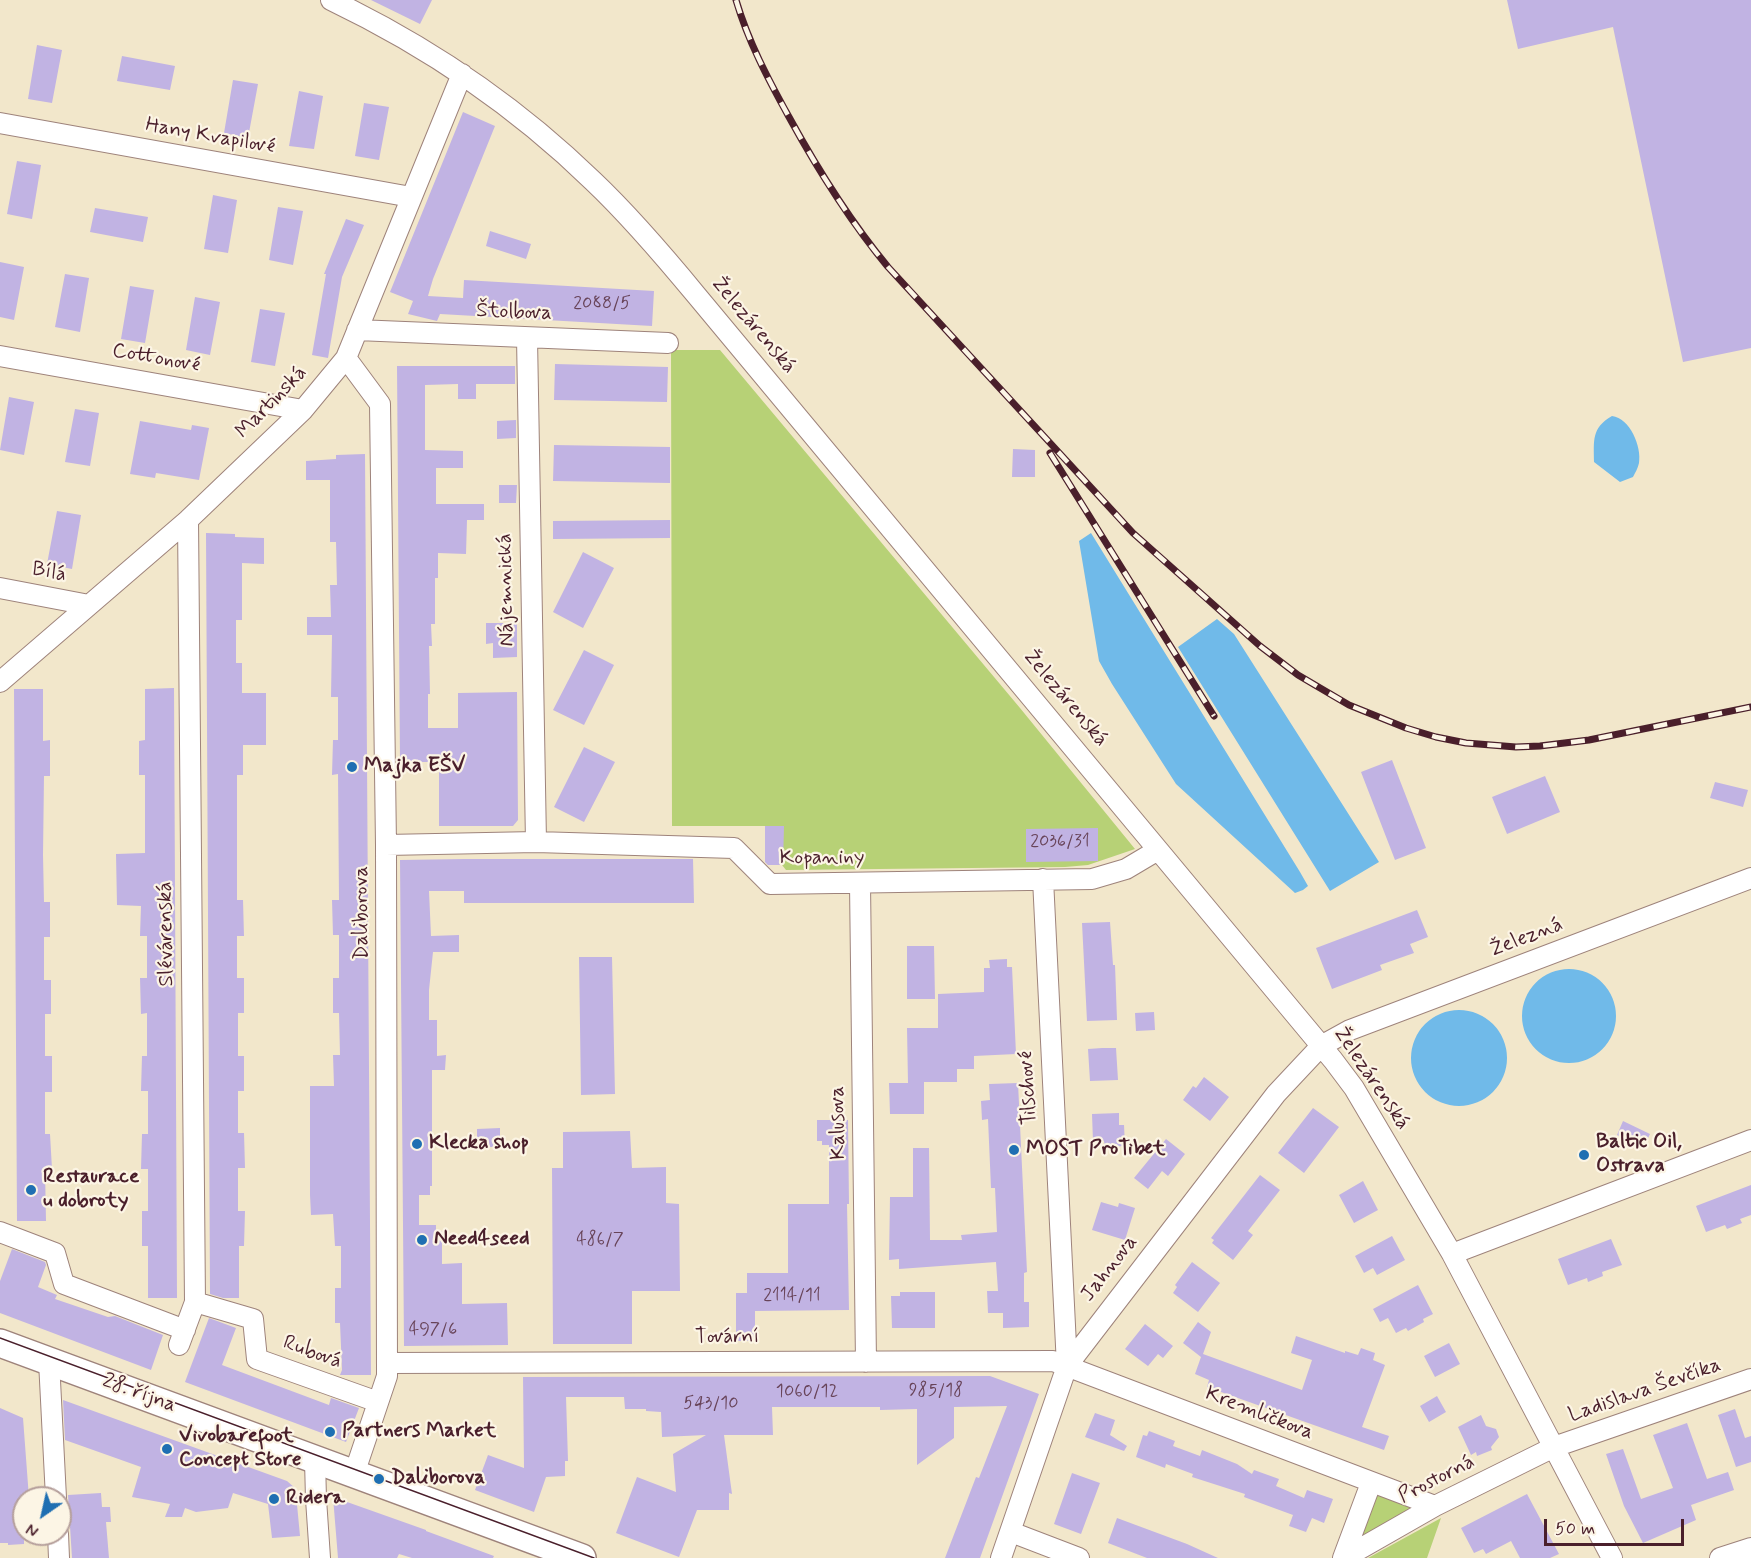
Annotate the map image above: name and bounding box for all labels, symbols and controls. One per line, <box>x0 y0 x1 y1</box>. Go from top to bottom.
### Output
street label: Hany Kvapilové <box>143 113 277 161</box>
street label: Železárenská <box>705 273 801 379</box>
house number: 2088/5 <box>573 293 631 315</box>
street label: Štolbova <box>476 299 552 327</box>
street label: Cottonové <box>110 339 202 379</box>
street label: Martinská <box>231 361 313 445</box>
street label: Nájemnická <box>493 533 521 647</box>
street label: Bílá <box>30 557 68 589</box>
street label: Železárenská <box>1017 646 1113 752</box>
place label: Majka EŠV <box>364 754 465 780</box>
marker: Majka EŠV <box>345 760 359 774</box>
house number: 2036/31 <box>1030 831 1090 853</box>
street label: Kopaniny <box>780 846 864 872</box>
street label: Daliborova <box>350 866 376 960</box>
street label: Slévárenská <box>153 881 181 987</box>
street label: Železná <box>1487 913 1567 963</box>
street label: Železárenská <box>1328 1023 1414 1135</box>
street label: Tilschové <box>1014 1050 1044 1126</box>
street label: Kalusova <box>826 1086 852 1160</box>
place label: Baltic Oil, Ostrava <box>1596 1130 1682 1180</box>
place label: Klecka shop <box>429 1131 529 1157</box>
marker: Klecka shop <box>410 1137 424 1151</box>
place label: MOST ProTibet <box>1026 1137 1165 1163</box>
marker: MOST ProTibet <box>1007 1143 1021 1157</box>
marker: Baltic Oil, Ostrava <box>1577 1148 1591 1162</box>
place label: Restaurace u dobroty <box>43 1165 139 1215</box>
marker: Restaurace u dobroty <box>24 1183 38 1197</box>
place label: Need4seed <box>434 1227 530 1253</box>
house number: 486/7 <box>576 1229 624 1251</box>
street label: Jahnova <box>1076 1231 1144 1307</box>
marker: Need4seed <box>415 1233 429 1247</box>
house number: 2114/11 <box>763 1285 821 1307</box>
house number: 497/6 <box>409 1319 457 1341</box>
street label: Tovární <box>695 1325 759 1351</box>
street label: Rubová <box>279 1331 345 1375</box>
street label: Ladislava Ševčíka <box>1565 1353 1725 1429</box>
street label: 28. října <box>99 1369 179 1419</box>
house number: 985/18 <box>909 1380 963 1402</box>
house number: 1060/12 <box>776 1381 838 1403</box>
street label: Kremličkova <box>1201 1382 1317 1446</box>
house number: 543/10 <box>683 1393 739 1415</box>
place label: Partners Market <box>342 1419 496 1445</box>
place label: Vivobarefoot Concept Store <box>179 1424 302 1474</box>
marker: Partners Market <box>323 1425 337 1439</box>
marker: Vivobarefoot Concept Store <box>160 1442 174 1456</box>
street label: Prostorná <box>1395 1450 1479 1510</box>
place label: Daliborova <box>391 1466 485 1492</box>
marker: Daliborova <box>372 1472 386 1486</box>
north arrow <box>12 1486 72 1546</box>
place label: Ridera <box>286 1486 345 1512</box>
marker: Ridera <box>267 1492 281 1506</box>
scale bar <box>1547 1507 1686 1545</box>
text: 50 m <box>1555 1517 1595 1541</box>
text: N <box>22 1518 43 1541</box>

